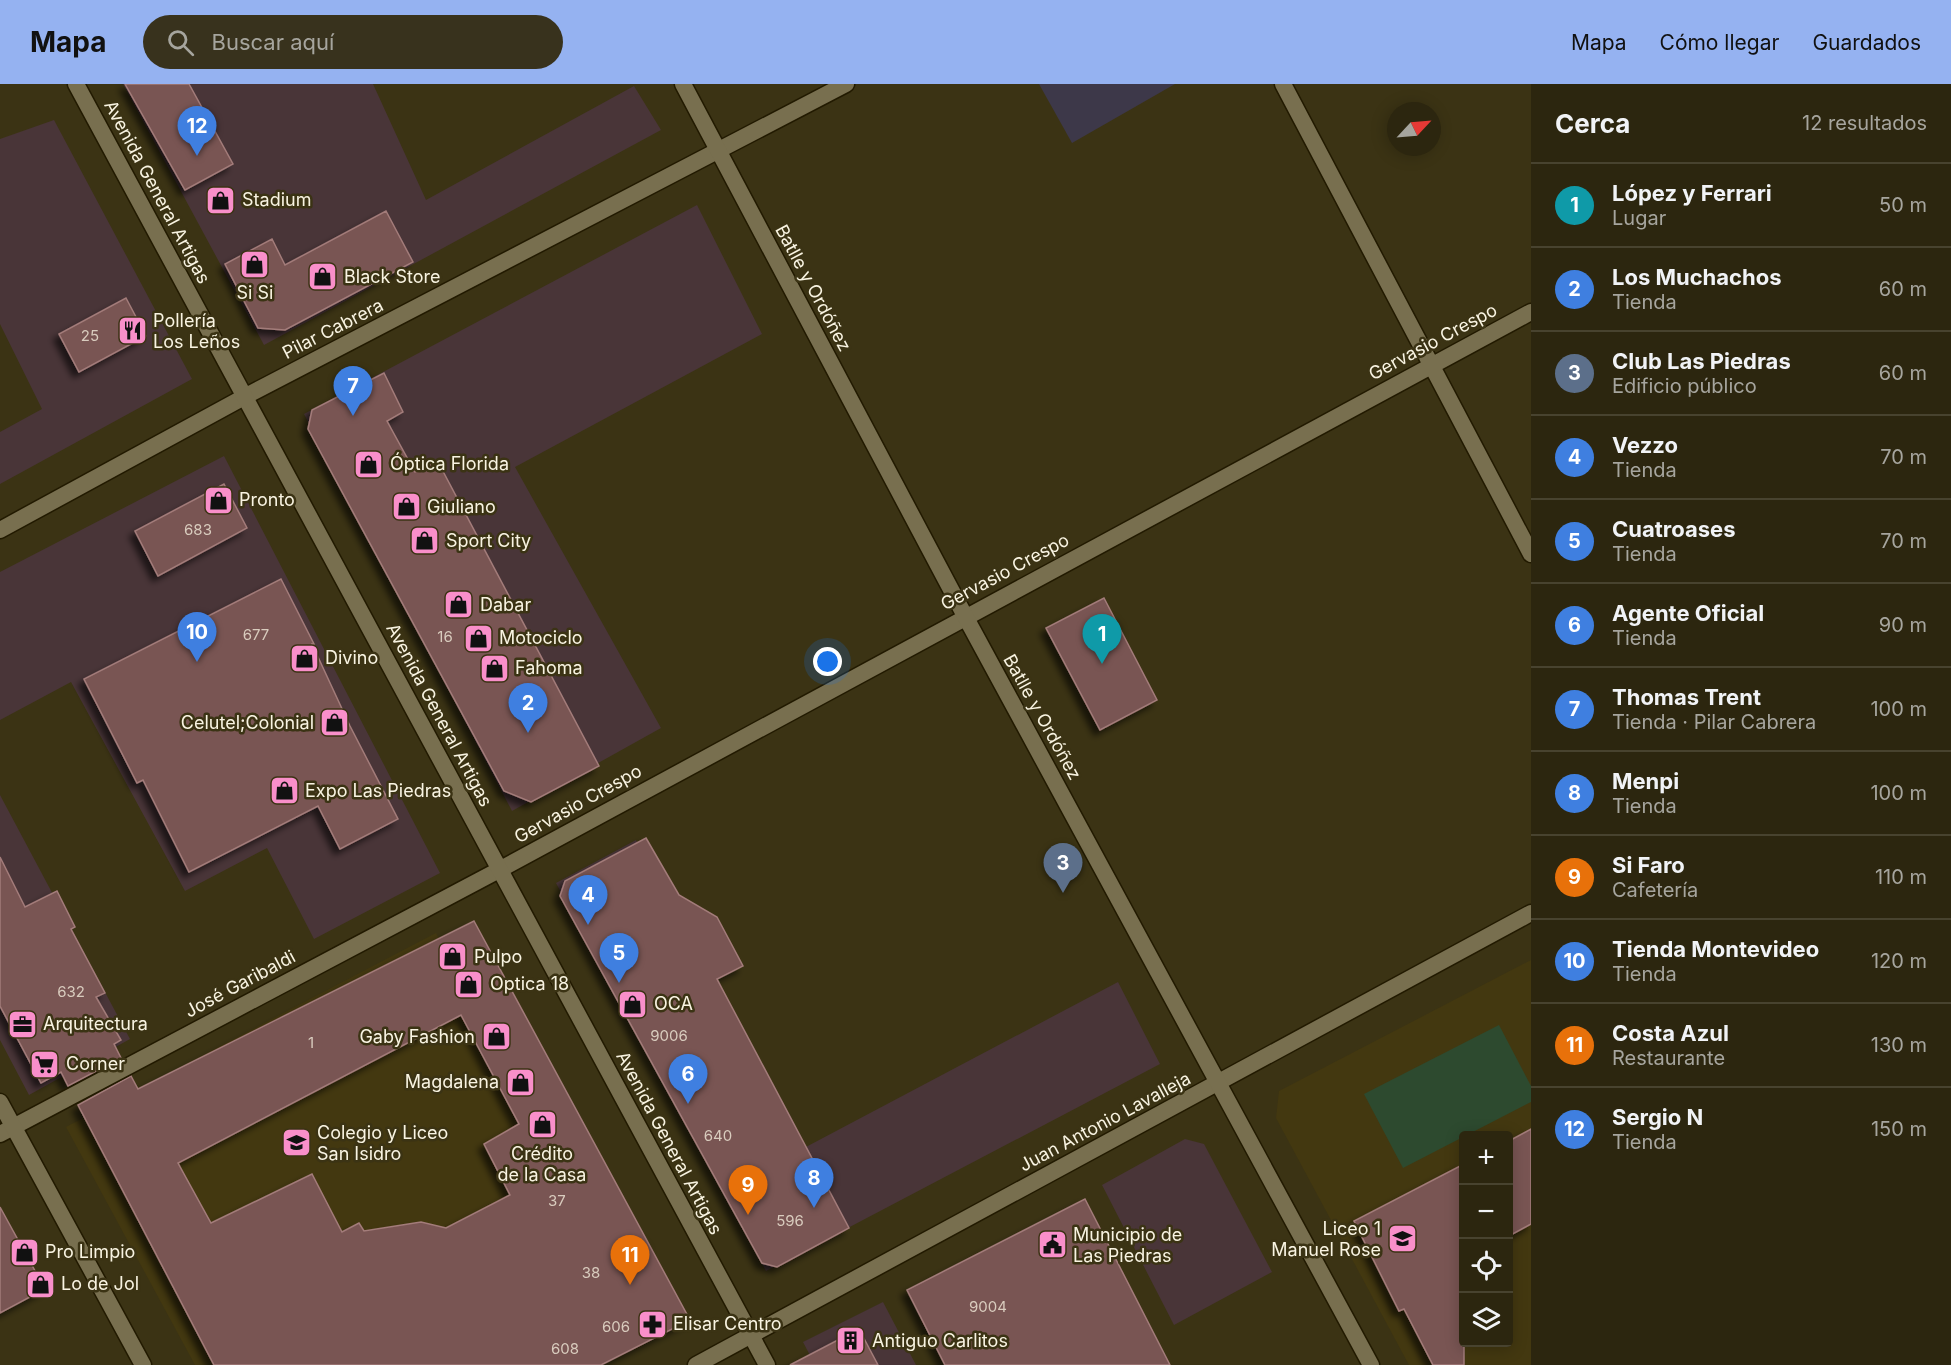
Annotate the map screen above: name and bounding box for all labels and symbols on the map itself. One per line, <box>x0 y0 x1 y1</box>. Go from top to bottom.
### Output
street label: Avenida General Artigas <box>100 97 215 287</box>
north arrow <box>1387 102 1441 156</box>
pin: 12 <box>178 106 216 156</box>
shop icon: Stadium <box>205 184 237 216</box>
place label: Stadium <box>242 189 311 210</box>
street label: Batlle y Ordóñez <box>771 221 856 355</box>
shop icon: Si Si <box>239 248 271 280</box>
shop icon: Black Store <box>307 261 339 293</box>
place label: Black Store <box>344 266 441 287</box>
place label: Si Si <box>237 282 273 303</box>
street label: Pilar Cabrera <box>279 294 387 363</box>
street label: Gervasio Crespo <box>1365 299 1501 384</box>
place label: Pollería Los Leños <box>153 310 240 352</box>
restaurant icon: Pollería Los Leños <box>116 315 148 347</box>
house number: 25 <box>81 326 99 345</box>
pin: 7 <box>334 366 372 416</box>
shop icon: Óptica Florida <box>353 448 385 480</box>
place label: Óptica Florida <box>390 452 509 474</box>
shop icon: Pronto <box>202 484 234 516</box>
place label: Pronto <box>239 489 295 510</box>
shop icon: Giuliano <box>390 491 422 523</box>
place label: Giuliano <box>427 496 496 517</box>
house number: 683 <box>184 520 212 539</box>
shop icon: Sport City <box>409 525 441 557</box>
street label: Gervasio Crespo <box>937 529 1073 614</box>
place label: Sport City <box>446 530 531 551</box>
shop icon: Dabar <box>443 589 475 621</box>
place label: Dabar <box>480 594 531 615</box>
pin: 10 <box>178 612 216 662</box>
pin: 1 <box>1082 614 1122 664</box>
street label: Avenida General Artigas <box>382 620 497 810</box>
shop icon: Motociclo <box>462 622 494 654</box>
house number: 677 <box>243 625 269 644</box>
house number: 16 <box>437 627 453 646</box>
place label: Motociclo <box>499 627 583 648</box>
shop icon: Divino <box>288 642 320 674</box>
place label: Divino <box>325 647 378 668</box>
your location <box>813 647 842 676</box>
street label: Batlle y Ordóñez <box>999 650 1086 783</box>
shop icon: Fahoma <box>478 652 510 684</box>
place label: Fahoma <box>515 657 583 678</box>
pin: 2 <box>508 684 548 733</box>
shop icon: Celutel;Colonial <box>319 707 351 739</box>
place label: Celutel;Colonial <box>181 712 314 733</box>
street label: Gervasio Crespo <box>510 760 645 847</box>
shop icon: Expo Las Piedras <box>268 775 300 807</box>
place label: Expo Las Piedras <box>305 780 451 801</box>
pin: 3 <box>1044 844 1082 893</box>
pin: 4 <box>568 876 608 925</box>
pin: 5 <box>600 934 638 983</box>
shop icon: Pulpo <box>437 941 469 973</box>
street label: José Garibaldi <box>181 946 299 1021</box>
place label: Pulpo <box>474 946 522 967</box>
shop icon: Optica 18 <box>453 968 485 1000</box>
place label: Optica 18 <box>490 973 569 994</box>
house number: 632 <box>57 982 85 1001</box>
shop icon: OCA <box>617 988 649 1020</box>
place label: OCA <box>654 993 693 1014</box>
office icon: Arquitectura <box>6 1008 38 1040</box>
place label: Arquitectura <box>43 1013 148 1034</box>
shop icon: Gaby Fashion <box>480 1021 512 1053</box>
place label: Gaby Fashion <box>359 1026 475 1047</box>
house number: 9006 <box>650 1026 688 1045</box>
house number: 1 <box>308 1033 314 1052</box>
supermarket icon: Corner <box>29 1048 61 1080</box>
street label: Avenida General Artigas <box>612 1048 727 1238</box>
place label: Corner <box>66 1053 125 1074</box>
pin: 6 <box>668 1054 708 1104</box>
shop icon: Magdalena <box>504 1066 536 1098</box>
street label: Juan Antonio Lavalleja <box>1016 1067 1194 1176</box>
place label: Magdalena <box>405 1071 499 1092</box>
shop icon: Crédito de la Casa <box>526 1109 558 1141</box>
place label: Colegio y Liceo San Isidro <box>317 1122 448 1164</box>
house number: 640 <box>704 1126 732 1145</box>
school or university icon: Colegio y Liceo San Isidro <box>280 1127 312 1159</box>
place label: Crédito de la Casa <box>498 1143 586 1185</box>
pin: 8 <box>794 1158 834 1208</box>
pin: 9 <box>728 1166 768 1215</box>
house number: 37 <box>548 1191 566 1210</box>
house number: 596 <box>776 1211 804 1230</box>
place label: Liceo 1 Manuel Rose <box>1271 1218 1381 1260</box>
school or university icon: Liceo 1 Manuel Rose <box>1386 1223 1418 1255</box>
place label: Municipio de Las Piedras <box>1073 1224 1182 1266</box>
public building icon: Municipio de Las Piedras <box>1036 1229 1068 1261</box>
shop icon: Pro Limpio <box>8 1236 40 1268</box>
pin: 11 <box>610 1236 650 1285</box>
place label: Pro Limpio <box>45 1241 135 1262</box>
house number: 38 <box>582 1263 600 1282</box>
shop icon: Lo de Jol <box>24 1268 56 1300</box>
place label: Lo de Jol <box>61 1273 139 1294</box>
house number: 9004 <box>969 1297 1007 1316</box>
pharmacy icon: Elisar Centro <box>636 1308 668 1340</box>
place label: Elisar Centro <box>673 1313 781 1334</box>
house number: 606 <box>602 1317 630 1336</box>
building icon: Antiguo Carlitos <box>835 1325 867 1357</box>
place label: Antiguo Carlitos <box>872 1330 1008 1351</box>
house number: 608 <box>551 1339 579 1358</box>

